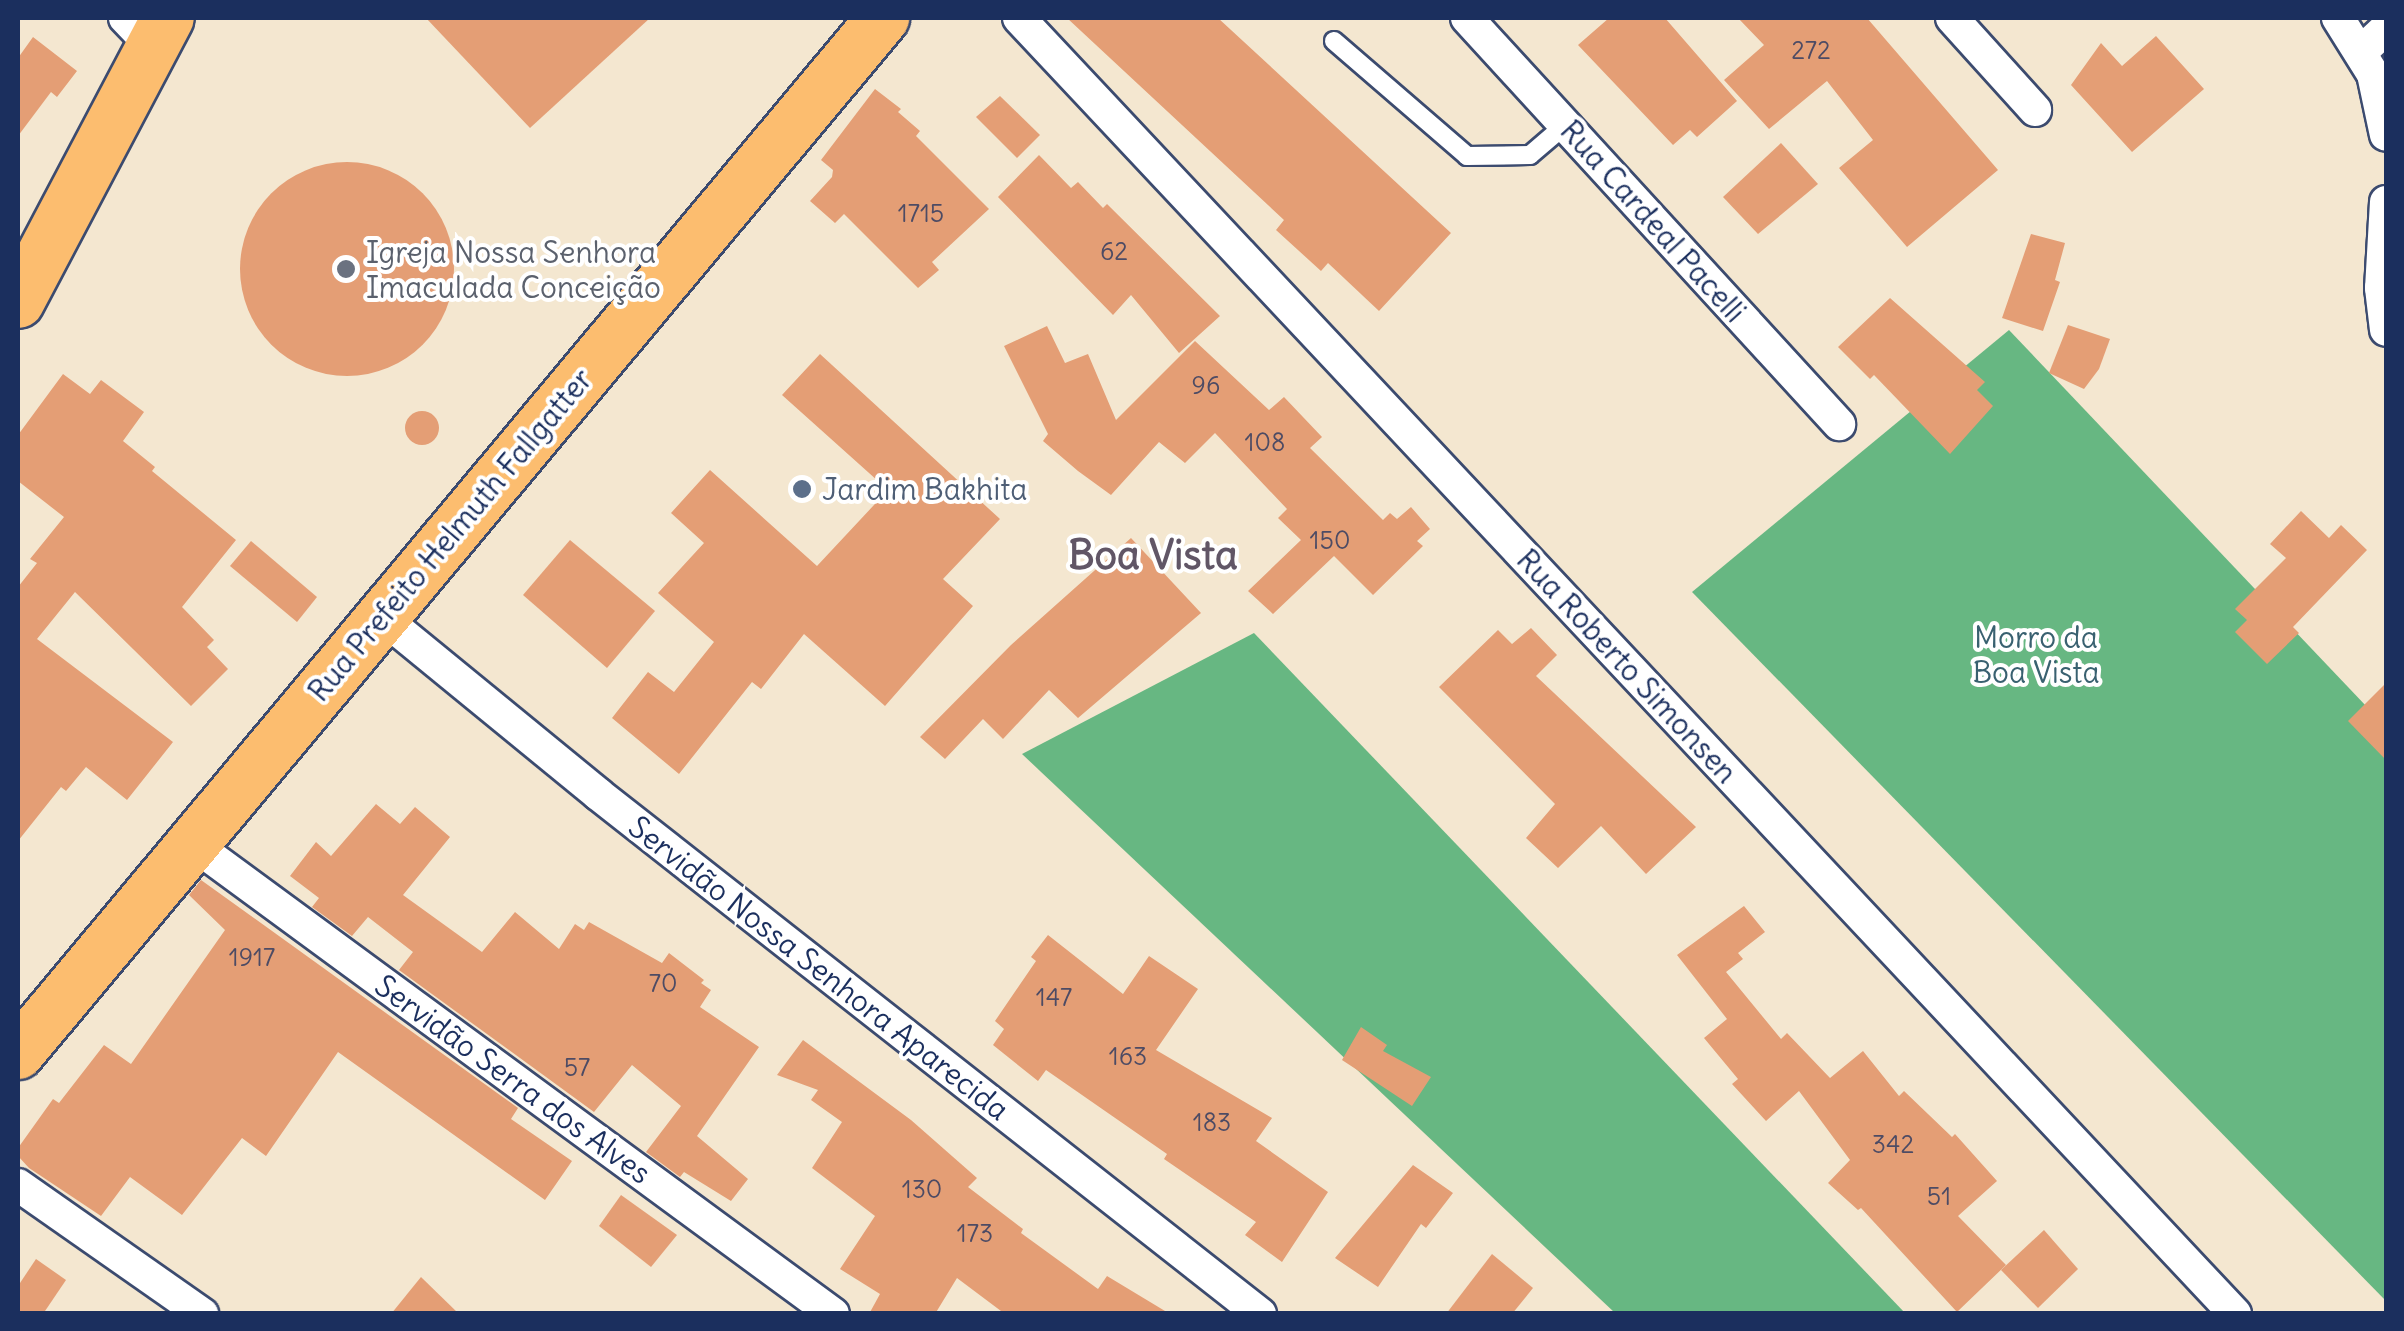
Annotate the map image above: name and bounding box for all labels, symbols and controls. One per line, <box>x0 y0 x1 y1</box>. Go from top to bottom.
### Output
house number: 272 <box>1791 35 1831 65</box>
street label: Rua Cardeal Pacelli <box>1553 113 1753 329</box>
house number: 1715 <box>898 198 944 228</box>
place label: Igreja Nossa Senhora Imaculada Conceição <box>366 234 661 304</box>
house number: 62 <box>1100 236 1128 266</box>
marker: Igreja Nossa Senhora Imaculada Conceição <box>335 258 357 280</box>
street label: Rua Prefeito Helmuth Fallgatter <box>300 361 600 709</box>
house number: 96 <box>1192 370 1220 400</box>
house number: 108 <box>1245 427 1285 457</box>
place label: Jardim Bakhita <box>822 471 1027 507</box>
marker: Jardim Bakhita <box>791 478 813 500</box>
house number: 150 <box>1310 525 1350 555</box>
district label: Boa Vista <box>1068 531 1238 579</box>
street label: Rua Roberto Simonsen <box>1509 542 1745 790</box>
park label: Morro da Boa Vista <box>1972 619 2100 690</box>
street label: Servidão Nossa Senhora Aparecida <box>622 808 1016 1128</box>
house number: 1917 <box>229 942 275 972</box>
street label: Servidão Serra dos Alves <box>368 967 658 1191</box>
house number: 70 <box>649 968 677 998</box>
house number: 147 <box>1036 982 1072 1012</box>
house number: 163 <box>1109 1041 1147 1071</box>
house number: 57 <box>564 1052 590 1082</box>
house number: 183 <box>1193 1107 1231 1137</box>
house number: 342 <box>1872 1129 1914 1159</box>
house number: 130 <box>902 1174 942 1204</box>
house number: 51 <box>1927 1181 1951 1211</box>
house number: 173 <box>957 1218 993 1248</box>

